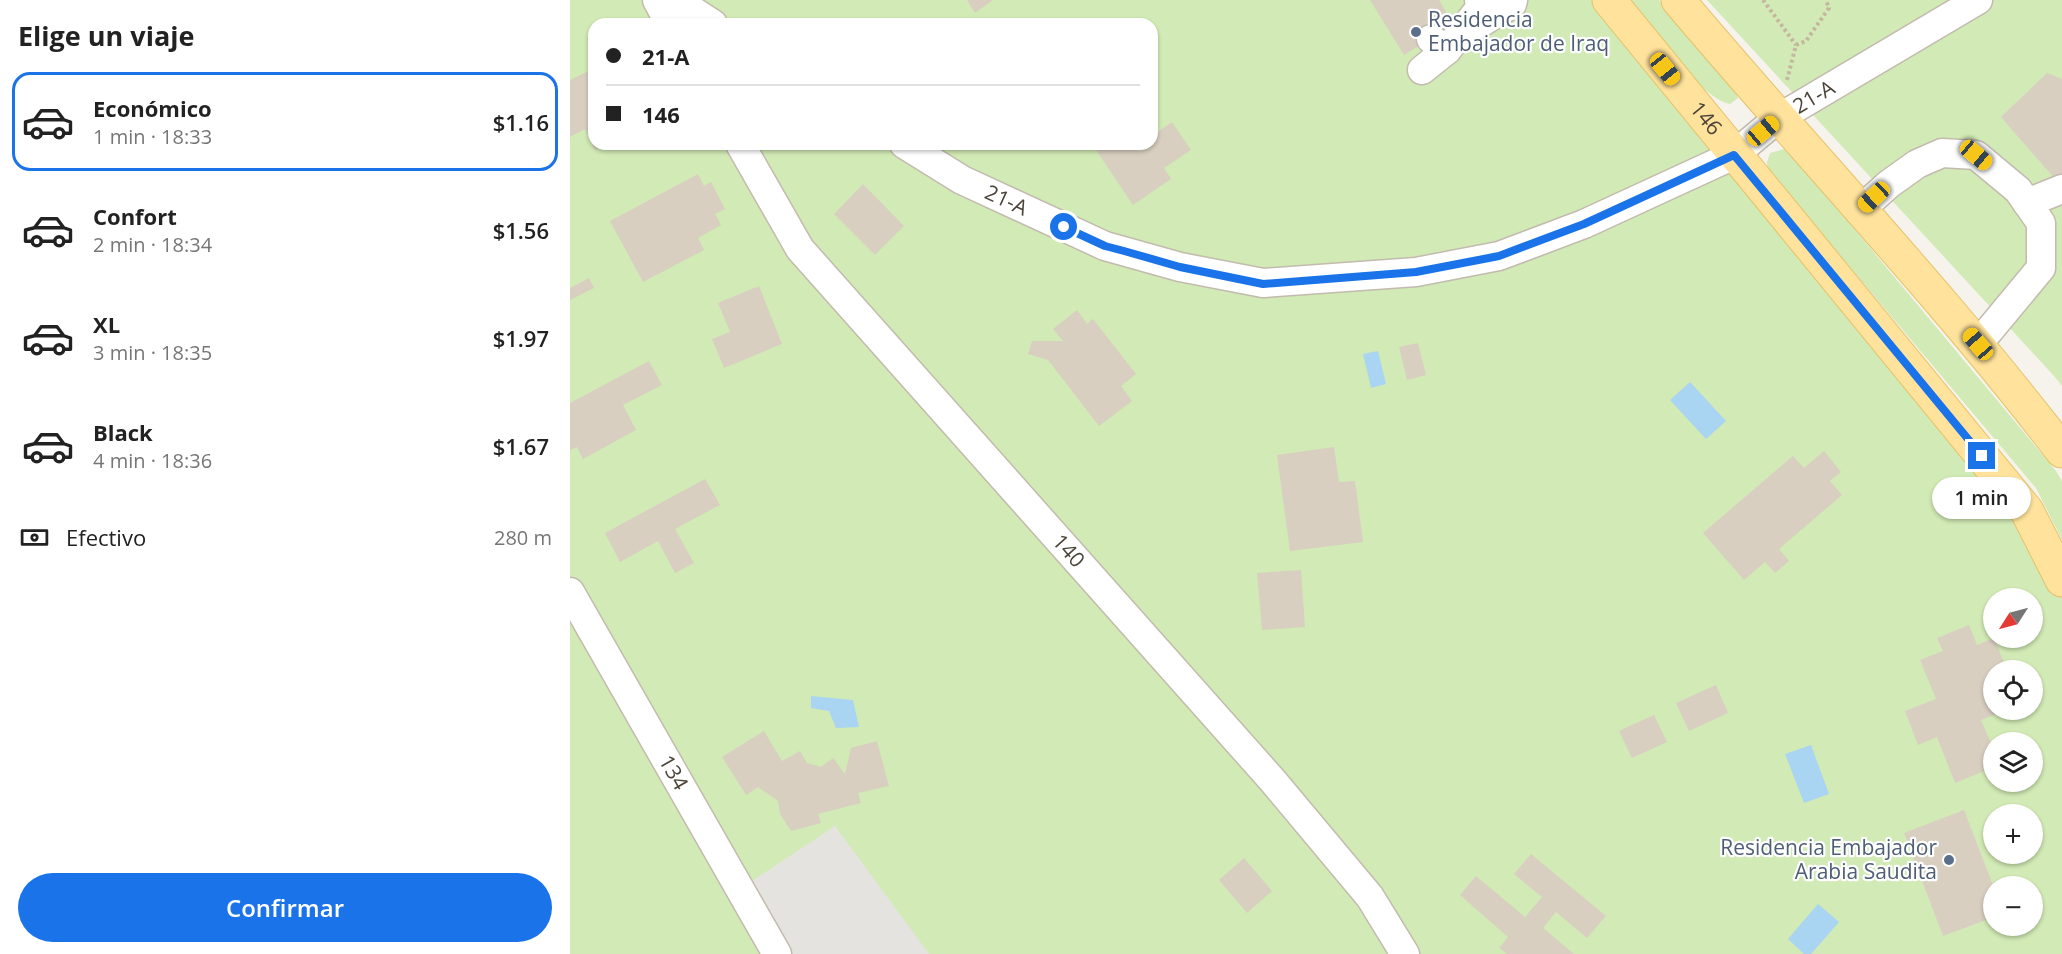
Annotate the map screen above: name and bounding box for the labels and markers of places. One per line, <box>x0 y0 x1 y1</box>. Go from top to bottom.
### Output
place label: Residencia Embajador de Iraq <box>1428 5 1609 57</box>
marker: Residencia Embajador de Iraq <box>1409 25 1423 39</box>
place label: Residencia Embajador Arabia Saudita <box>1720 833 1937 885</box>
marker: Residencia Embajador Arabia Saudita <box>1942 853 1956 867</box>

